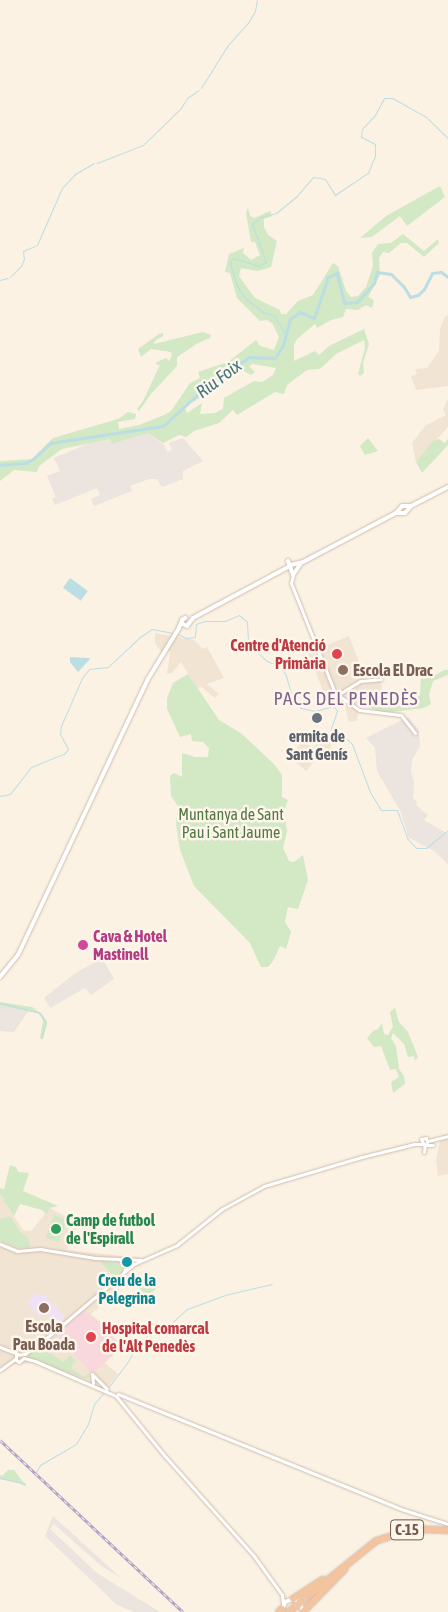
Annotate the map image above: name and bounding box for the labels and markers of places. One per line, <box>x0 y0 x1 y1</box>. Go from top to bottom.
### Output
place label: Centre d'Atenció Primària <box>230 635 326 673</box>
marker: Centre d'Atenció Primària <box>330 647 344 661</box>
place label: Escola El Drac <box>353 660 433 680</box>
marker: Escola El Drac <box>337 664 349 676</box>
marker: ermita de Sant Genís <box>311 712 323 724</box>
place label: ermita de Sant Genís <box>286 726 348 764</box>
place label: Cava & Hotel Mastinell <box>93 926 167 964</box>
marker: Cava & Hotel Mastinell <box>77 939 89 951</box>
place label: Camp de futbol de l'Espirall <box>66 1210 155 1248</box>
marker: Camp de futbol de l'Espirall <box>50 1223 62 1235</box>
marker: Creu de la Pelegrina <box>121 1256 133 1268</box>
place label: Creu de la Pelegrina <box>98 1270 156 1308</box>
marker: Escola Pau Boada <box>38 1302 50 1314</box>
place label: Escola Pau Boada <box>13 1316 75 1354</box>
place label: Hospital comarcal de l'Alt Penedès <box>102 1318 209 1356</box>
marker: Hospital comarcal de l'Alt Penedès <box>84 1330 98 1344</box>

